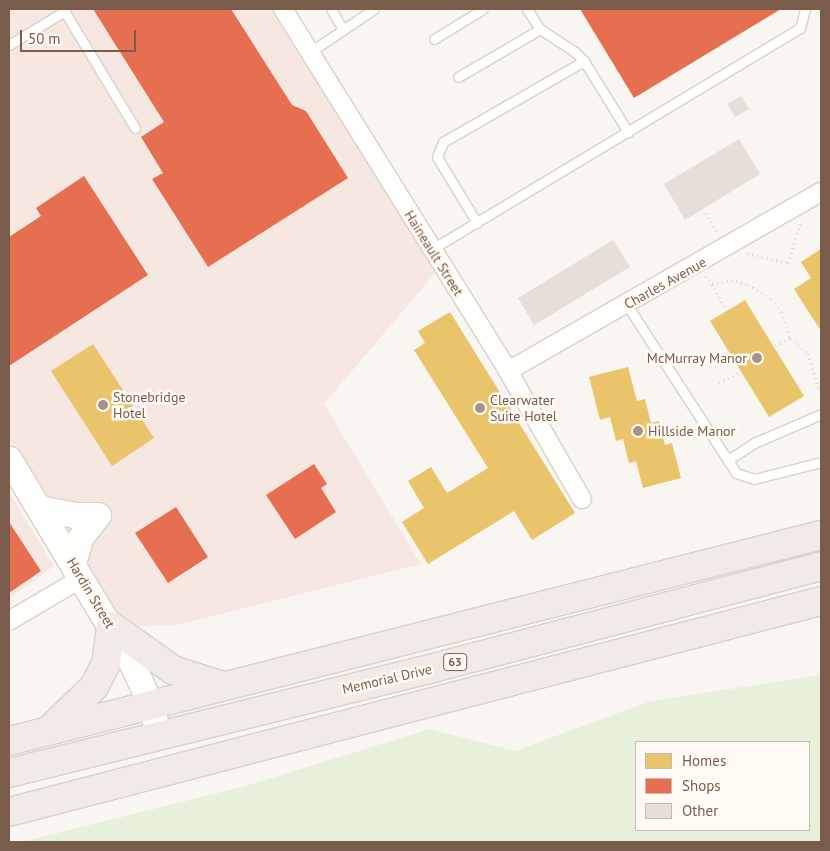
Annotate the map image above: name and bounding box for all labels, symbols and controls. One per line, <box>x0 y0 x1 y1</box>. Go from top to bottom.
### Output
scale bar <box>22 20 139 52</box>
text: 50 m <box>28 29 61 48</box>
street label: Haineault Street <box>401 207 467 299</box>
street label: Charles Avenue <box>621 253 709 313</box>
place label: McMurray Manor <box>646 350 747 366</box>
marker: McMurray Manor <box>751 352 763 364</box>
place label: Stonebridge Hotel <box>113 389 186 422</box>
place label: Clearwater Suite Hotel <box>490 392 557 424</box>
marker: Stonebridge Hotel <box>97 399 109 411</box>
marker: Clearwater Suite Hotel <box>474 402 486 414</box>
place label: Hillside Manor <box>648 423 735 439</box>
marker: Hillside Manor <box>632 425 644 437</box>
street label: Hardin Street <box>63 555 119 631</box>
road number: 63 <box>442 652 468 672</box>
street label: Memorial Drive <box>340 660 434 698</box>
legend <box>635 741 810 831</box>
text: Homes <box>682 751 726 770</box>
text: Shops <box>682 776 721 795</box>
text: Other <box>682 801 718 820</box>

